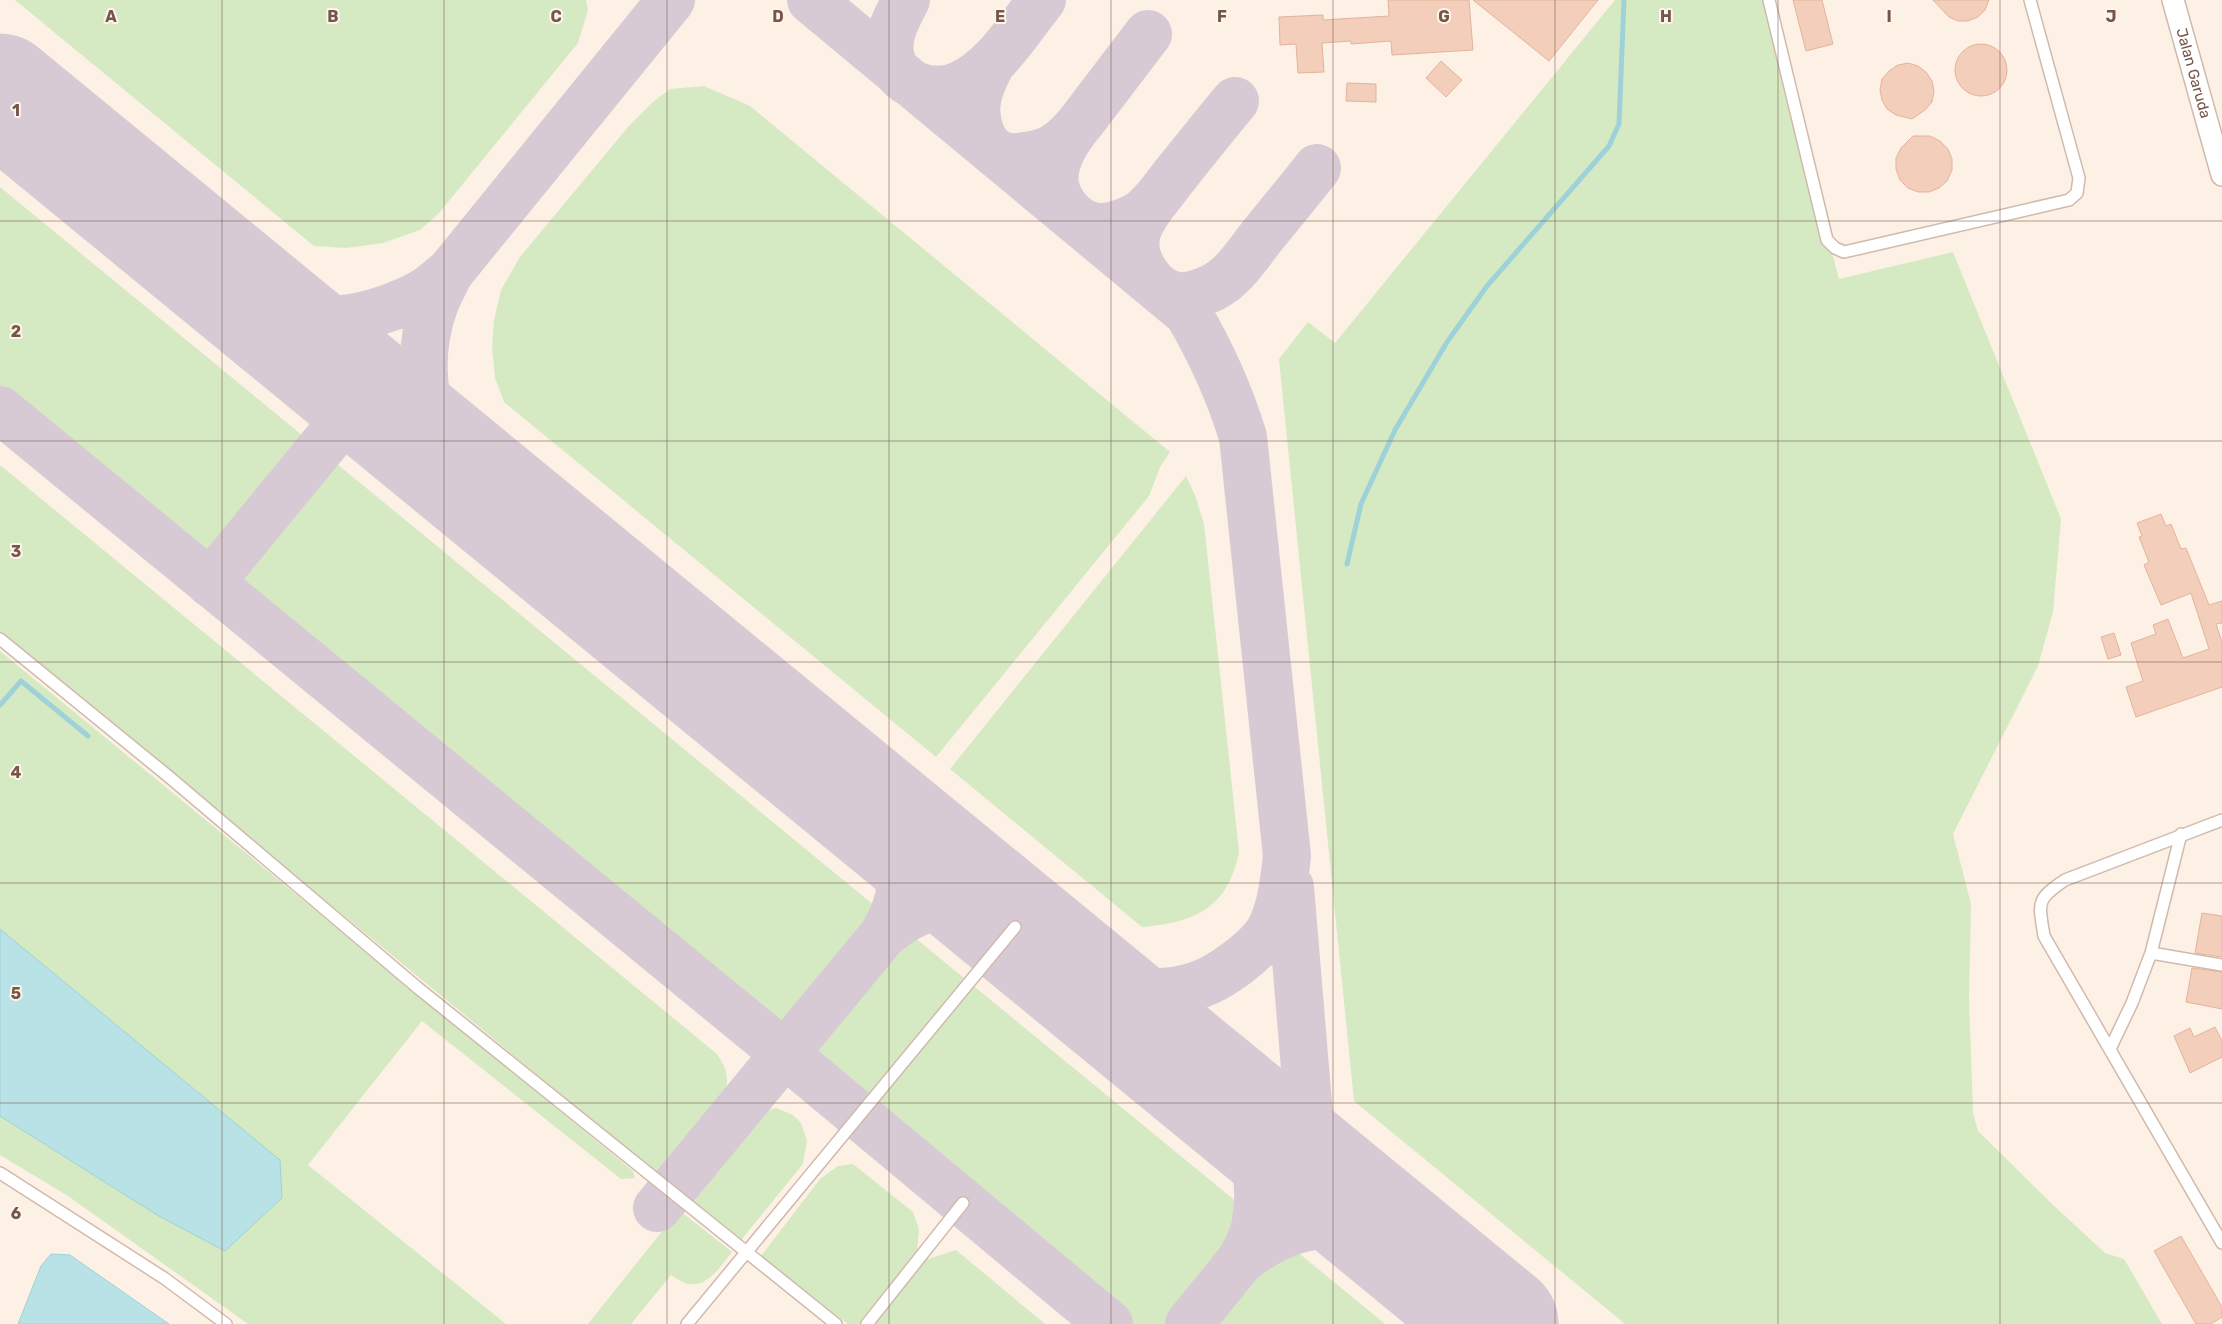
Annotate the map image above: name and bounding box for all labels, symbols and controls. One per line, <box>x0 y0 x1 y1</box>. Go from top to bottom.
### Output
text: A <box>105 7 117 26</box>
text: B <box>327 7 339 26</box>
text: C <box>550 7 562 26</box>
text: D <box>772 7 784 26</box>
text: E <box>995 7 1005 26</box>
text: F <box>1217 7 1227 26</box>
text: G <box>1438 7 1450 26</box>
text: H <box>1660 7 1672 26</box>
text: I <box>1886 7 1892 26</box>
text: J <box>2106 7 2116 26</box>
street label: Jalan Garuda <box>2172 26 2215 120</box>
text: 1 <box>12 101 20 120</box>
text: 2 <box>11 322 21 341</box>
text: 3 <box>11 542 21 561</box>
text: 4 <box>11 763 22 782</box>
text: 5 <box>11 984 21 1003</box>
text: 6 <box>11 1204 21 1223</box>

